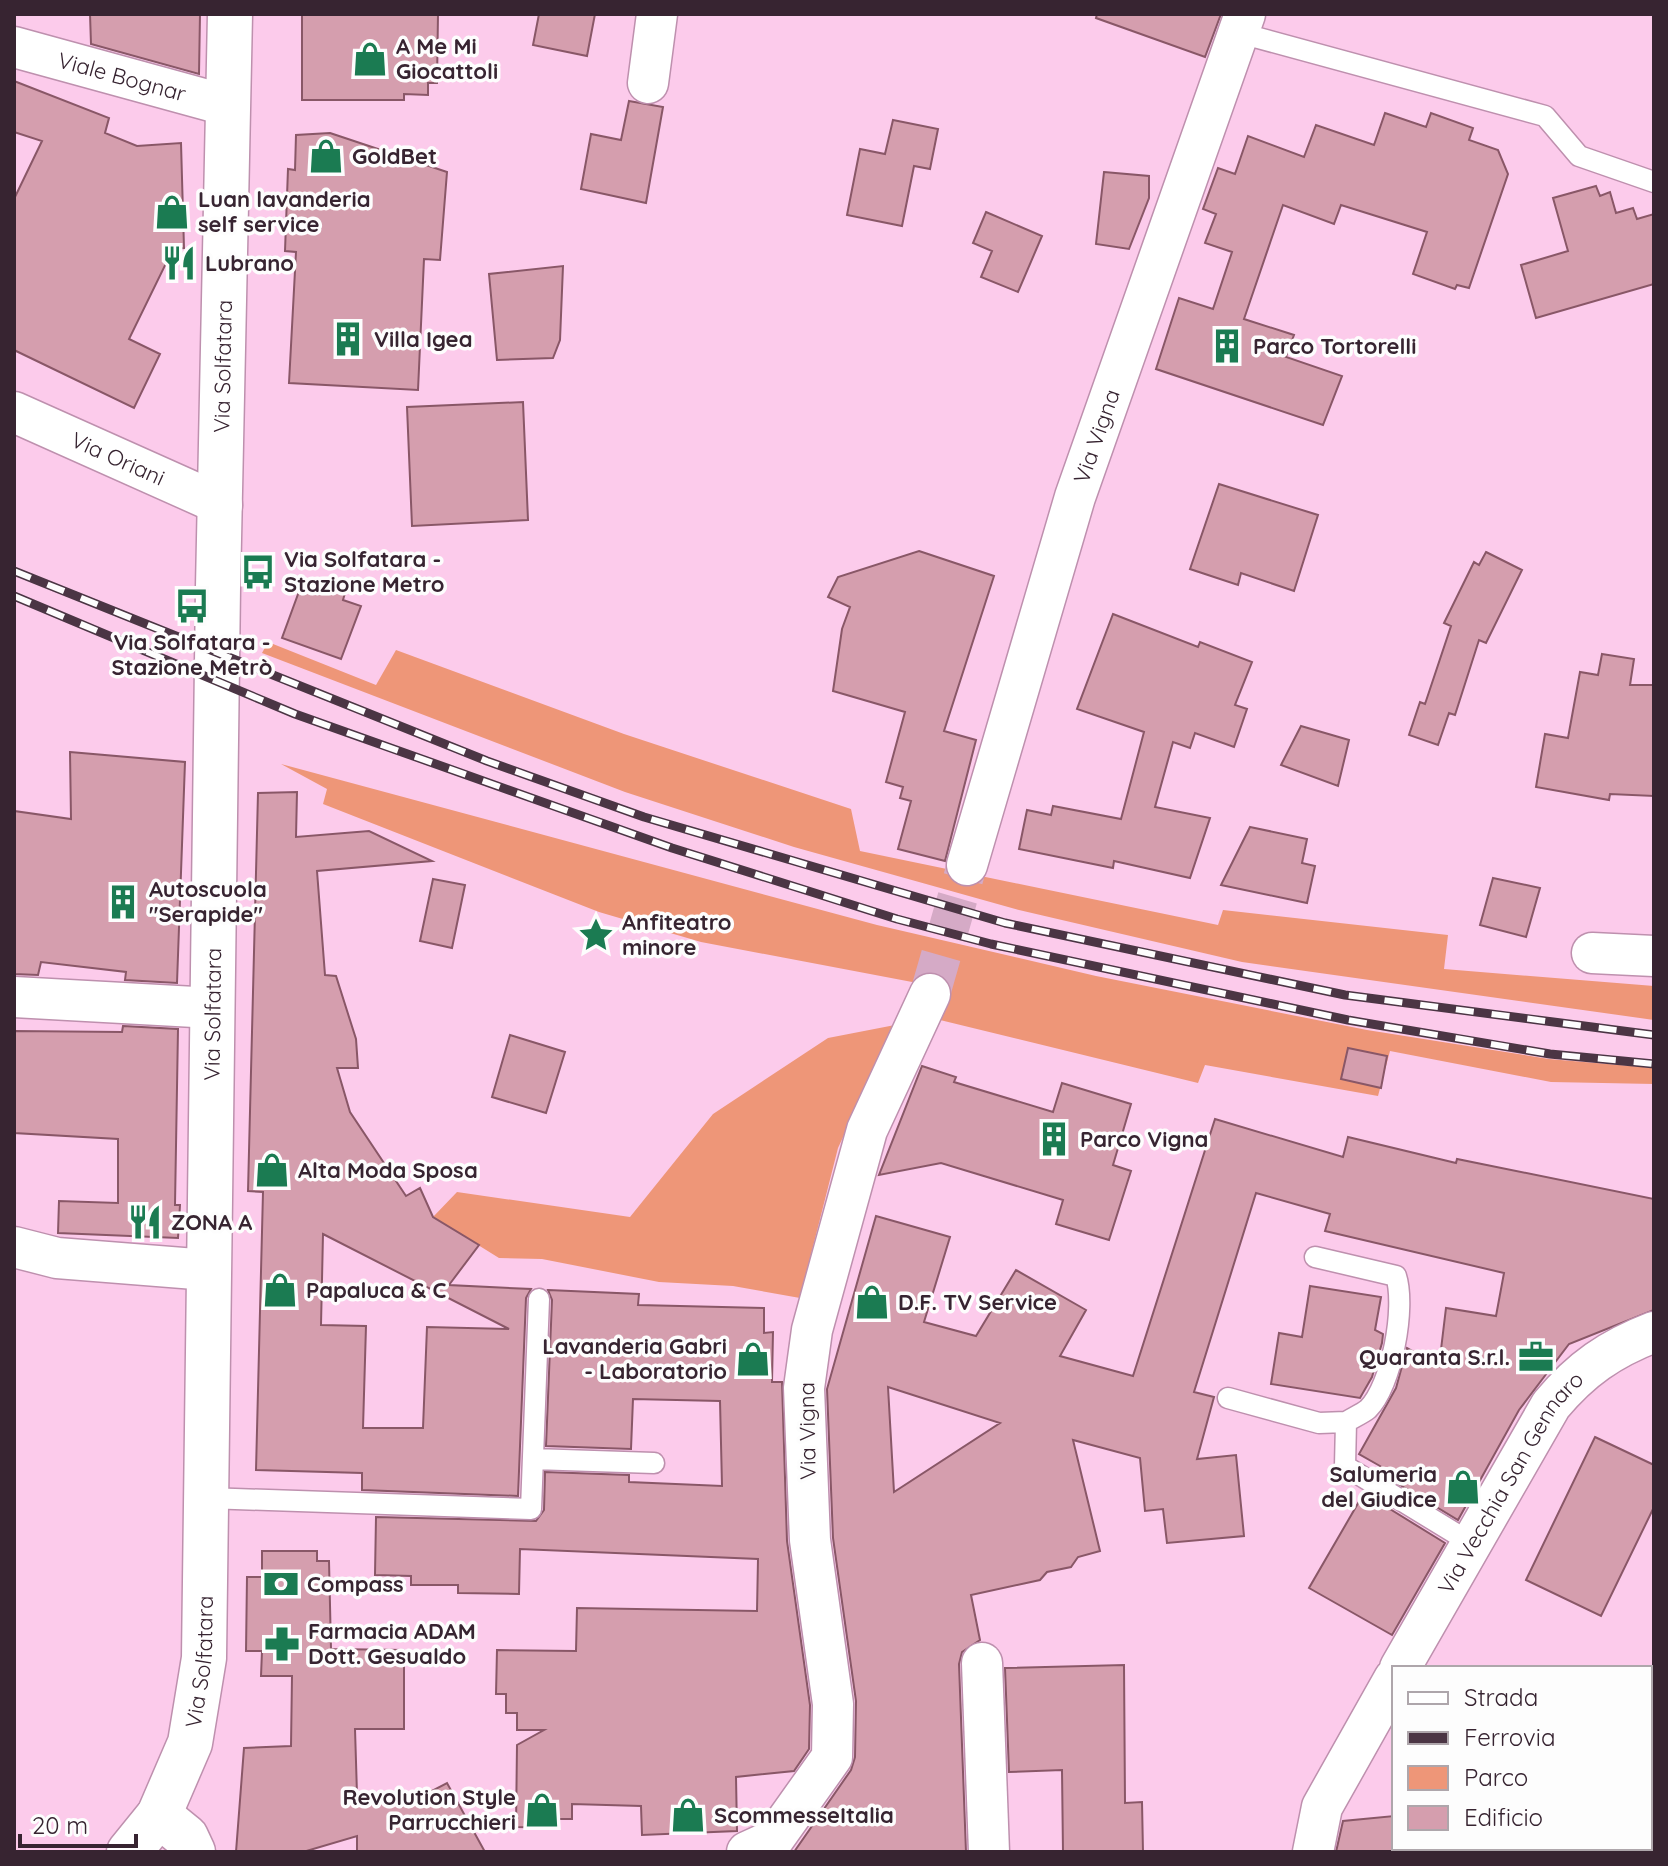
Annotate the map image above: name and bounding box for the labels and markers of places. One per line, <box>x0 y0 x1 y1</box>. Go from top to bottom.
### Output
place label: A Me Mi Giocattoli <box>396 32 498 85</box>
shop icon: A Me Mi Giocattoli <box>351 40 389 78</box>
shop icon: GoldBet <box>307 137 345 175</box>
place label: GoldBet <box>352 142 437 170</box>
place label: Luan lavanderia self service <box>198 185 370 238</box>
shop icon: Luan lavanderia self service <box>153 193 191 231</box>
restaurant icon: Lubrano <box>160 244 198 282</box>
place label: Lubrano <box>205 249 294 277</box>
building icon: Villa Igea <box>329 320 367 358</box>
place label: Villa Igea <box>374 325 473 353</box>
building icon: Parco Tortorelli <box>1208 327 1246 365</box>
place label: Parco Tortorelli <box>1253 332 1417 360</box>
place label: Via Solfatara - Stazione Metro <box>284 545 445 598</box>
bus stop icon: Via Solfatara - Stazione Metro <box>239 553 277 591</box>
bus stop icon: Via Solfatara - Stazione Metrò <box>173 587 211 625</box>
place label: Via Solfatara - Stazione Metrò <box>111 628 273 681</box>
place label: Autoscuola "Serapide" <box>149 875 267 928</box>
building icon: Autoscuola "Serapide" <box>104 883 142 921</box>
place label: Anfiteatro minore <box>622 908 732 961</box>
place icon: Anfiteatro minore <box>577 916 615 954</box>
building icon: Parco Vigna <box>1035 1120 1073 1158</box>
place label: Parco Vigna <box>1080 1125 1208 1153</box>
shop icon: Alta Moda Sposa <box>253 1151 291 1189</box>
place label: Alta Moda Sposa <box>298 1156 478 1184</box>
restaurant icon: ZONA A <box>126 1203 164 1241</box>
place label: ZONA A <box>171 1208 252 1236</box>
shop icon: Papaluca & C <box>261 1271 299 1309</box>
place label: Papaluca & C <box>306 1276 447 1304</box>
shop icon: D.F. TV Service <box>853 1283 891 1321</box>
place label: D.F. TV Service <box>898 1288 1057 1316</box>
place label: Lavanderia Gabri - Laboratorio <box>542 1332 727 1385</box>
office icon: Quaranta S.r.l. <box>1517 1338 1555 1376</box>
shop icon: Lavanderia Gabri - Laboratorio <box>734 1340 772 1378</box>
place label: Quaranta S.r.l. <box>1359 1343 1510 1371</box>
place label: Salumeria del Giudice <box>1321 1460 1437 1513</box>
shop icon: Salumeria del Giudice <box>1444 1468 1482 1506</box>
bank icon: Compass <box>262 1565 300 1603</box>
place label: Compass <box>307 1570 404 1598</box>
place label: Farmacia ADAM Dott. Gesualdo <box>308 1617 476 1670</box>
pharmacy icon: Farmacia ADAM Dott. Gesualdo <box>263 1625 301 1663</box>
place label: Revolution Style Parrucchieri <box>342 1783 516 1836</box>
shop icon: Revolution Style Parrucchieri <box>523 1791 561 1829</box>
shop icon: ScommesseItalia <box>669 1796 707 1834</box>
place label: ScommesseItalia <box>714 1801 894 1829</box>

